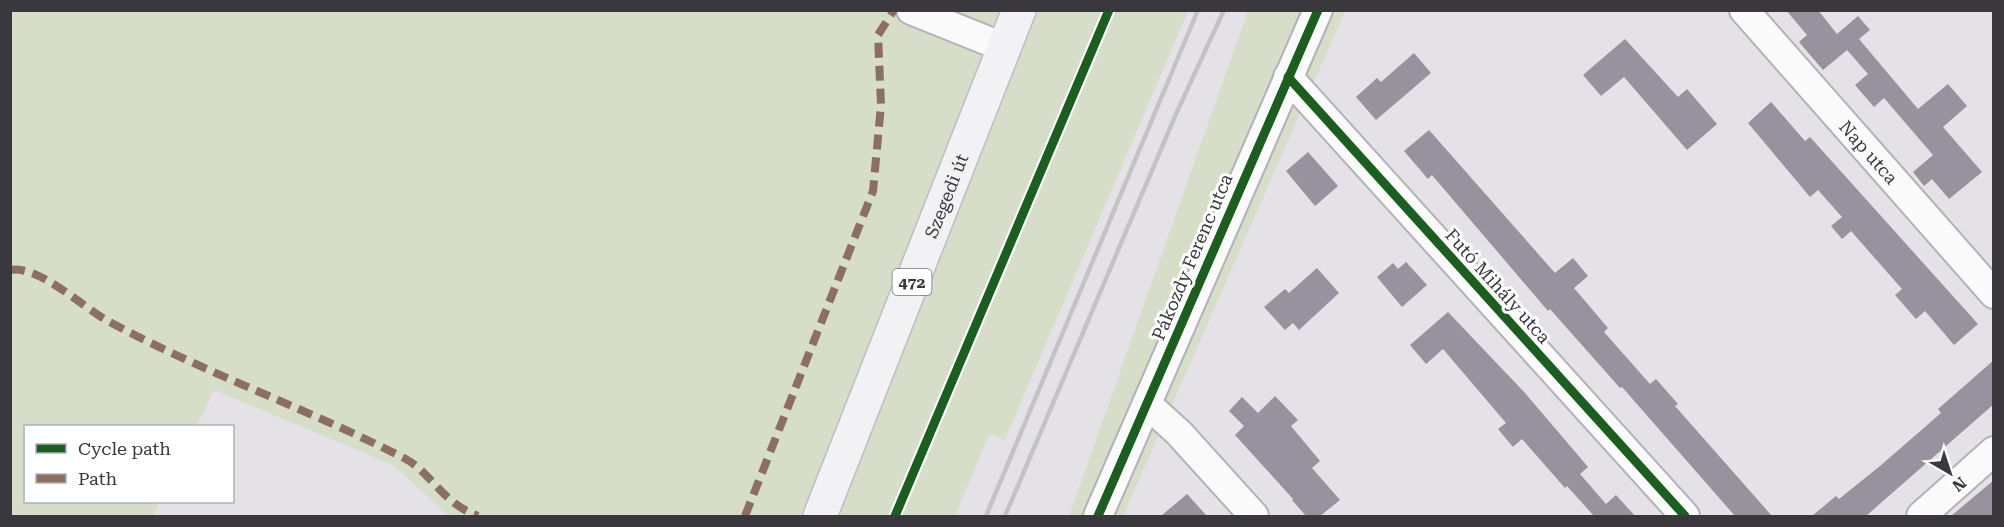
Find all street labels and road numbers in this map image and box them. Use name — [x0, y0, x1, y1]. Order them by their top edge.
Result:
street label: Nap utca — [1835, 116, 1903, 188]
street label: Szegedi út — [920, 150, 972, 241]
street label: Pákozdy Ferenc utca — [1147, 170, 1237, 343]
street label: Futó Mihály utca — [1441, 224, 1555, 348]
road number: 472 — [892, 269, 932, 295]

